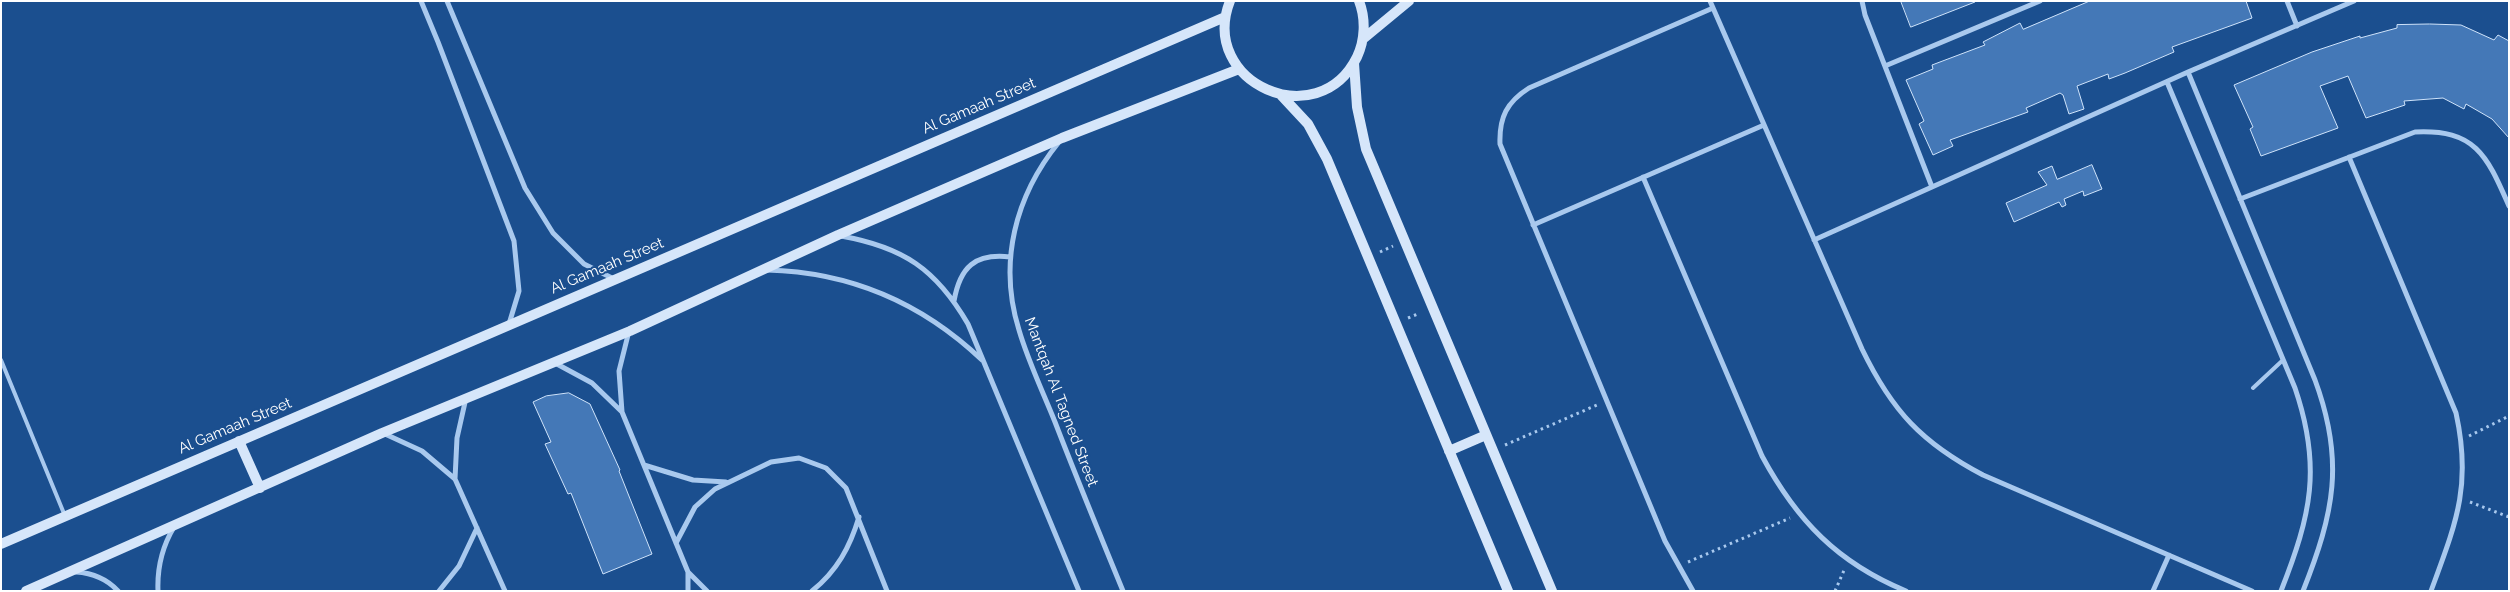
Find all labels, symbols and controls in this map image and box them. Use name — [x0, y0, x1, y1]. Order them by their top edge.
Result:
street label: Al Gamaah Street — [920, 74, 1038, 138]
street label: Al Gamaah Street — [548, 234, 666, 298]
street label: Mantqah Al Tagned Street — [1020, 315, 1102, 489]
street label: Al Gamaah Street — [176, 394, 294, 458]

